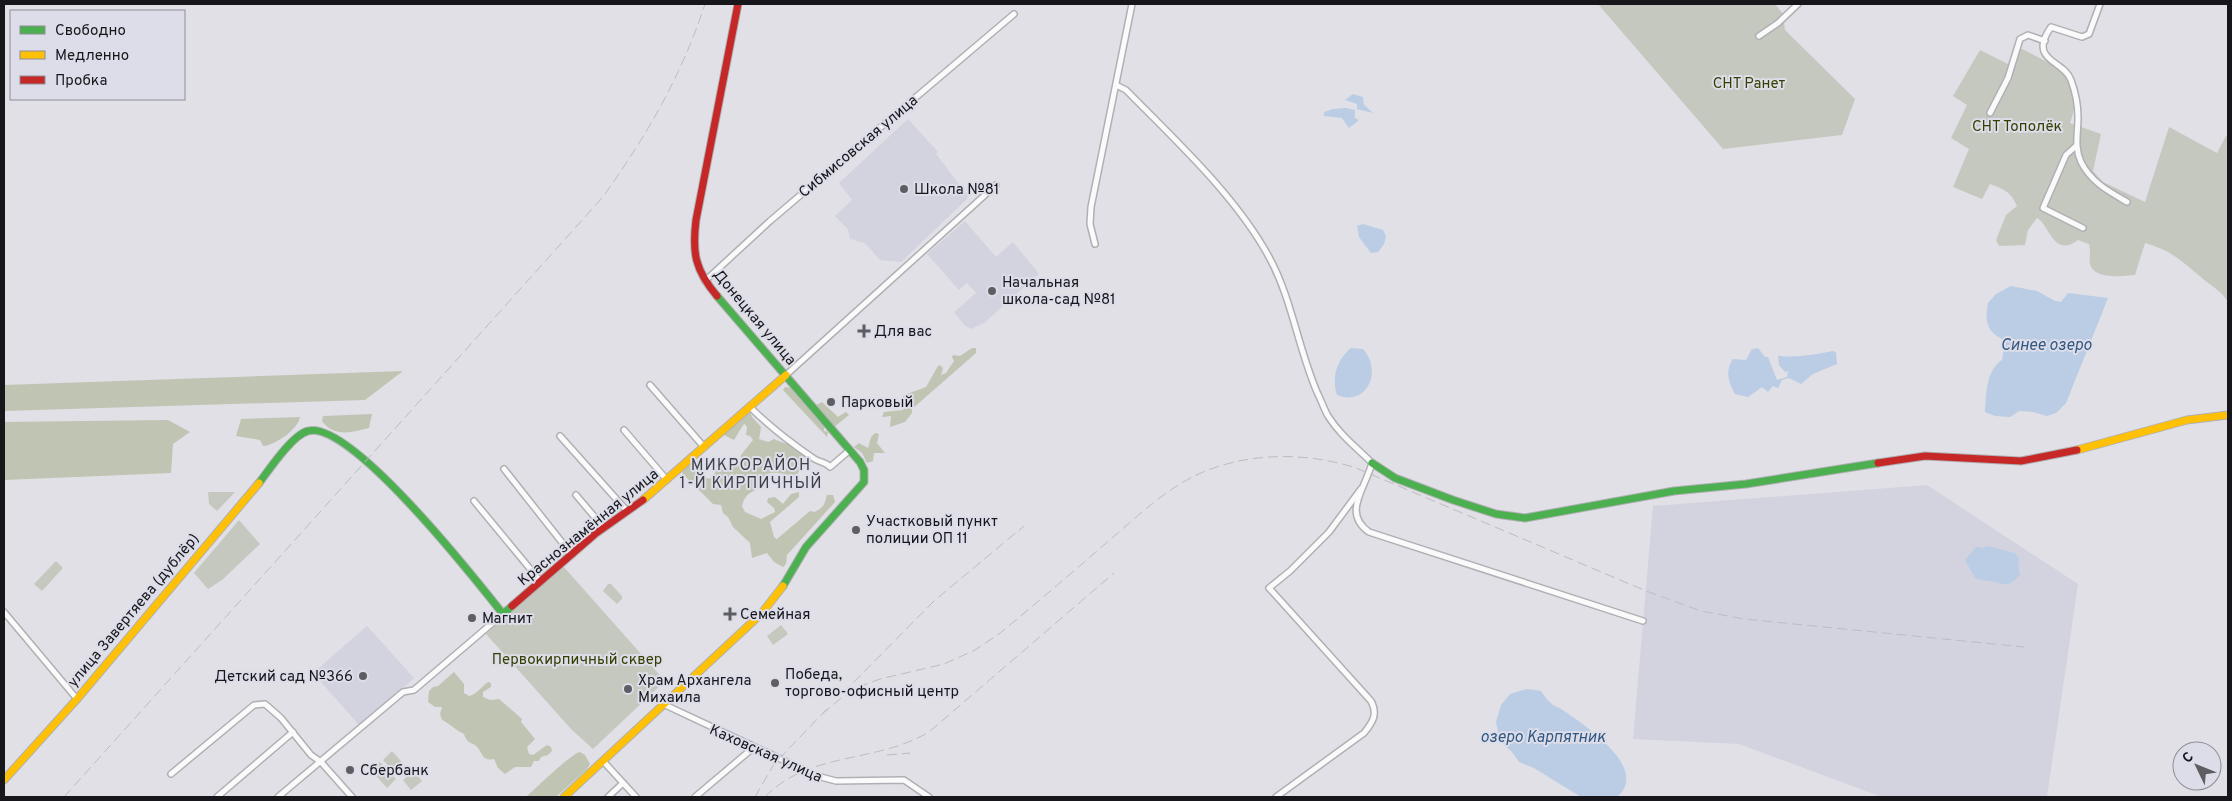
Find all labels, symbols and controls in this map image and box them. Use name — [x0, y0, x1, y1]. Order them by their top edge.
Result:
legend — [10, 10, 185, 100]
text: Свободно — [55, 22, 126, 41]
text: Медленно — [55, 47, 129, 66]
text: Пробка — [55, 72, 107, 91]
park label: СНТ Ранет — [1713, 75, 1786, 94]
street label: Сибмисовская улица — [795, 92, 922, 203]
park label: СНТ Тополёк — [1972, 118, 2062, 137]
place label: Школа №81 — [914, 181, 999, 200]
marker: Школа №81 — [898, 183, 910, 195]
street label: Донецкая улица — [708, 266, 800, 370]
place label: Начальная школа-сад №81 — [1002, 274, 1116, 310]
marker: Начальная школа-сад №81 — [986, 285, 998, 297]
place label: Для вас — [874, 323, 932, 342]
marker: Для вас — [858, 325, 870, 337]
water label: Синее озеро — [2000, 336, 2092, 356]
place label: Парковый — [841, 394, 913, 413]
marker: Парковый — [825, 396, 837, 408]
district label: МИКРОРАЙОН 1-Й КИРПИЧНЫЙ — [680, 454, 823, 494]
street label: Краснознамённая улица — [515, 465, 663, 591]
place label: Участковый пункт полиции ОП 11 — [866, 513, 998, 549]
marker: Участковый пункт полиции ОП 11 — [850, 524, 862, 536]
street label: улица Завертяева (дублёр) — [64, 530, 204, 692]
place label: Семейная — [740, 606, 810, 625]
marker: Семейная — [724, 608, 736, 620]
place label: Магнит — [482, 610, 533, 629]
marker: Магнит — [466, 612, 478, 624]
park label: Первокирпичный сквер — [492, 651, 662, 670]
place label: Победа, торгово-офисный центр — [785, 666, 959, 702]
place label: Детский сад №366 — [214, 668, 353, 687]
marker: Детский сад №366 — [357, 670, 369, 682]
place label: Храм Архангела Михаила — [638, 672, 752, 708]
marker: Победа, торгово-офисный центр — [769, 677, 781, 689]
marker: Храм Архангела Михаила — [622, 683, 634, 695]
street label: Каховская улица — [706, 721, 825, 788]
water label: озеро Карпятник — [1480, 728, 1607, 748]
north arrow — [2172, 741, 2222, 791]
text: С — [2179, 749, 2198, 767]
place label: Сбербанк — [360, 762, 429, 781]
marker: Сбербанк — [344, 764, 356, 776]

